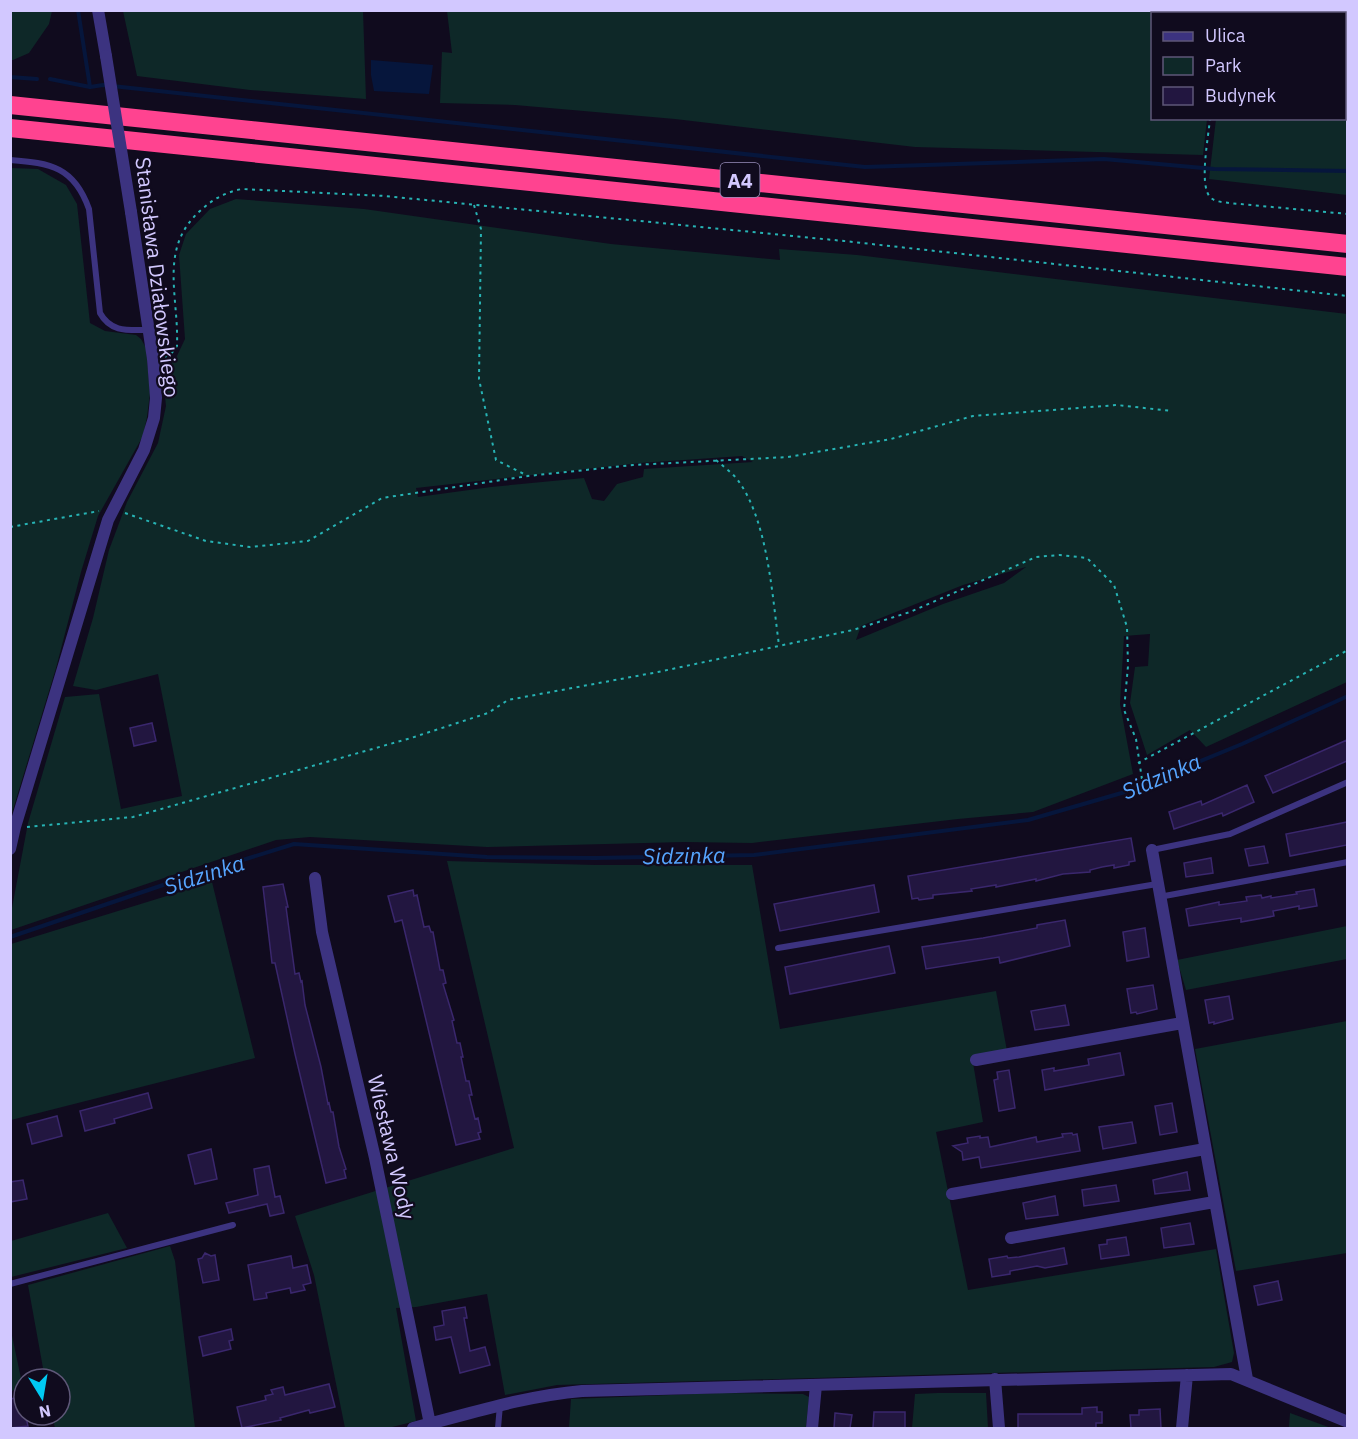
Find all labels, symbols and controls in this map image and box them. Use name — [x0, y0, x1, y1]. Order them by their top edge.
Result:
legend — [1151, 12, 1346, 120]
text: Ulica — [1205, 24, 1246, 47]
text: Park — [1205, 54, 1242, 77]
text: Budynek — [1205, 84, 1277, 107]
street label: Stanisława Działowskiego — [129, 155, 187, 399]
road number: A4 — [720, 163, 760, 197]
water label: Sidzinka — [1117, 746, 1205, 806]
water label: Sidzinka — [642, 840, 726, 870]
water label: Sidzinka — [160, 847, 248, 901]
street label: Wiesława Wody — [362, 1072, 422, 1223]
north arrow — [12, 1367, 72, 1427]
text: N — [37, 1401, 52, 1423]

